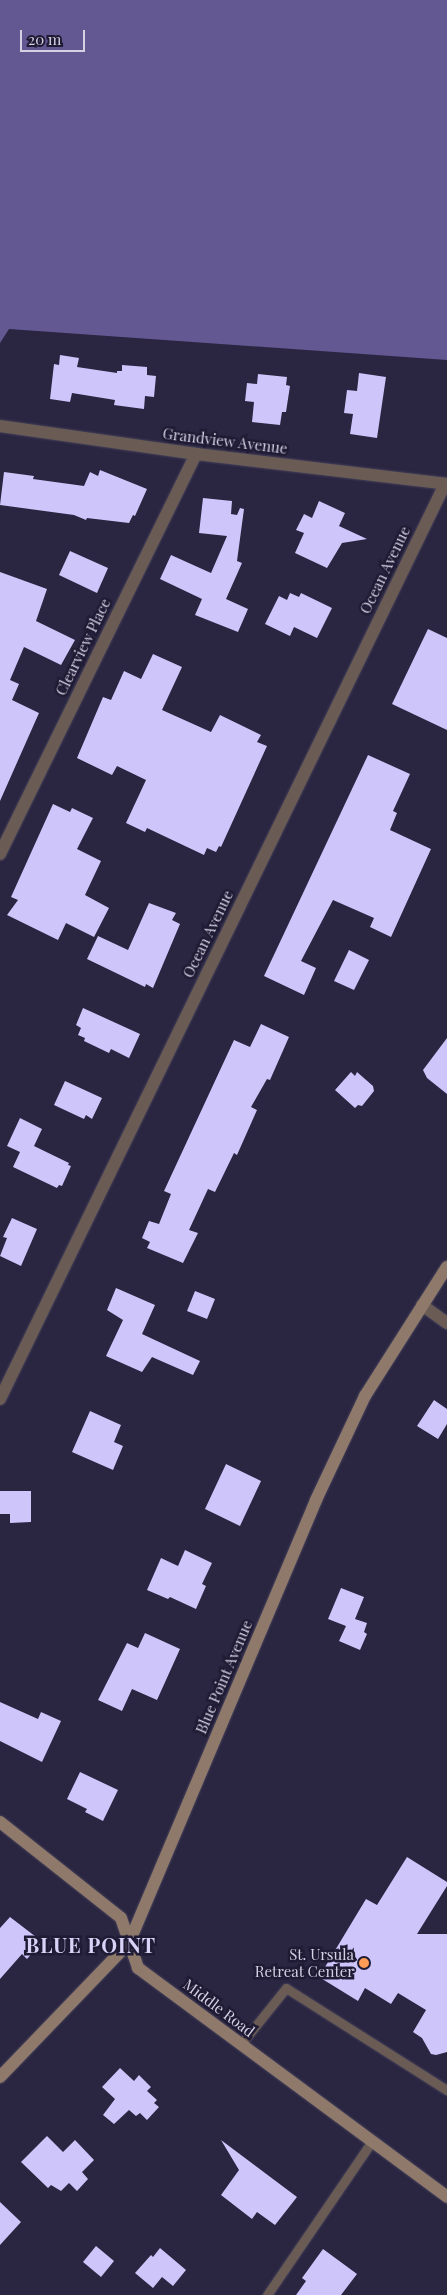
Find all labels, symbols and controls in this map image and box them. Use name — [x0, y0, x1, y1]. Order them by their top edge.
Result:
scale bar — [22, 20, 88, 52]
text: 20 m — [28, 29, 61, 49]
street label: Grandview Avenue — [161, 424, 289, 458]
street label: Ocean Avenue — [356, 523, 414, 617]
street label: Clearview Place — [52, 595, 114, 699]
street label: Ocean Avenue — [179, 887, 237, 981]
street label: Blue Point Avenue — [192, 1617, 256, 1737]
district label: BLUE POINT — [25, 1932, 157, 1956]
place label: St. Ursula Retreat Center — [254, 1945, 354, 1980]
marker: St. Ursula Retreat Center — [358, 1957, 370, 1969]
street label: Middle Road — [180, 1975, 258, 2041]

